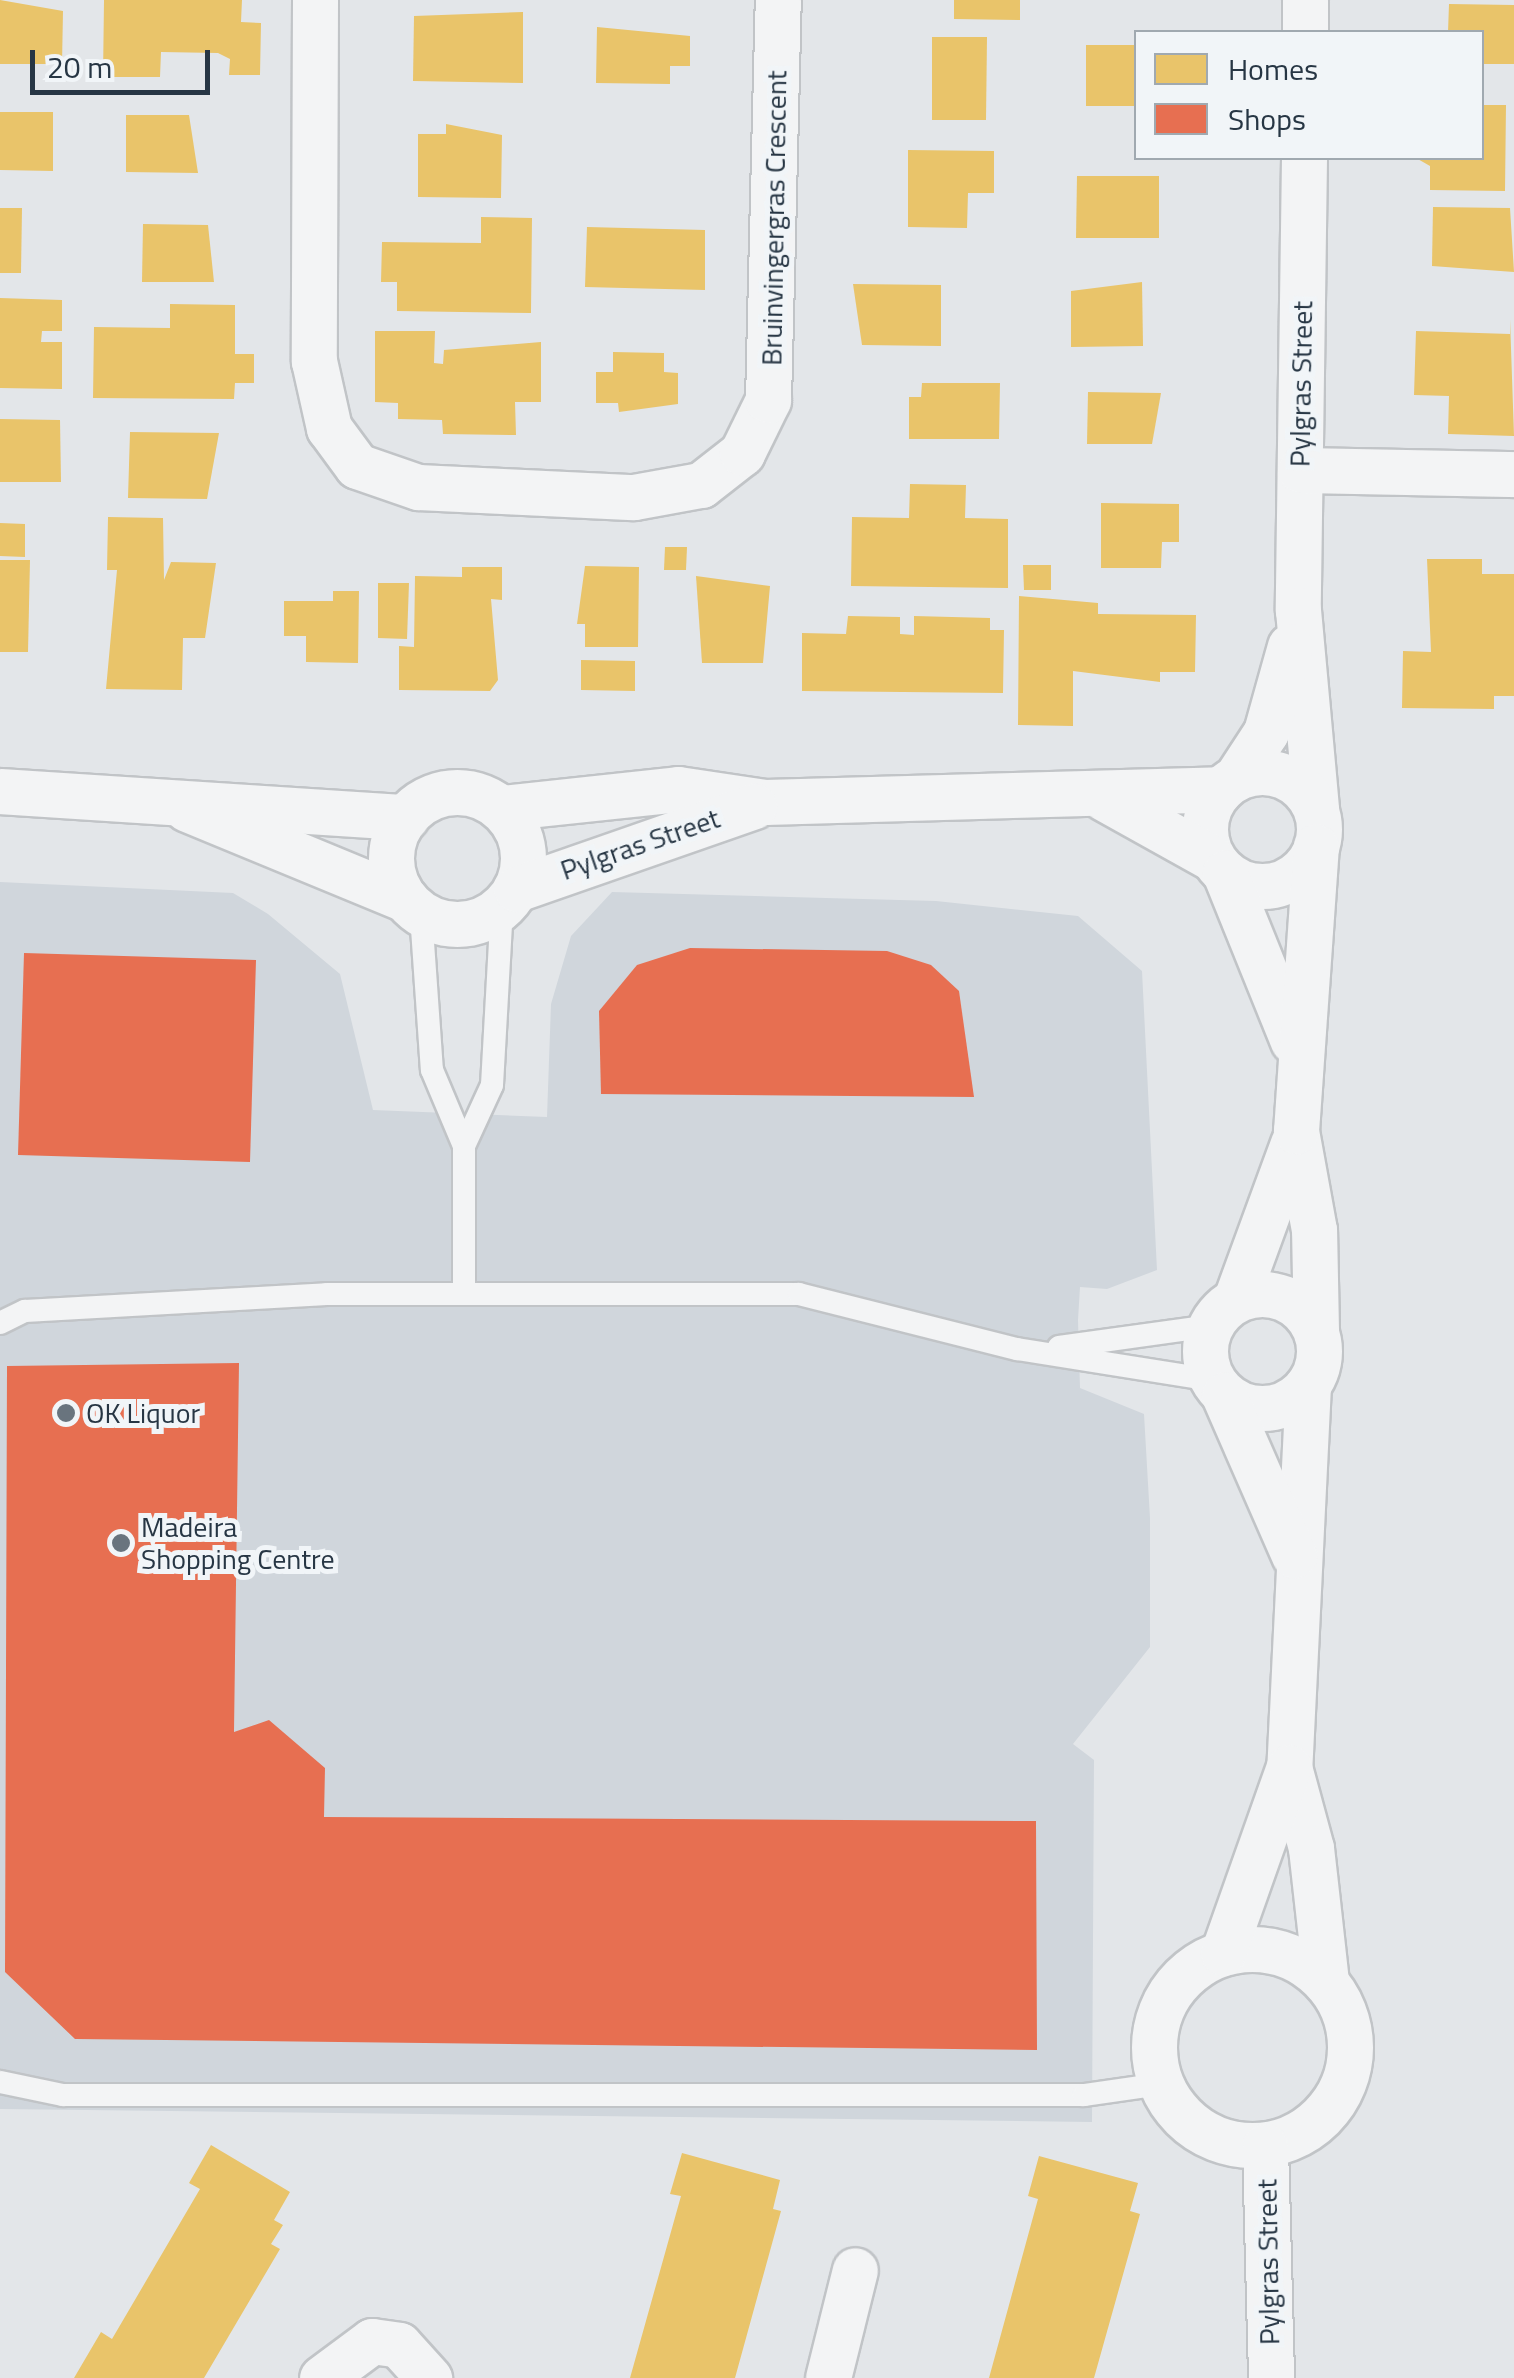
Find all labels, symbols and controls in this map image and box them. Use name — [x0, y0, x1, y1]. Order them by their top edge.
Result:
scale bar — [35, 30, 215, 92]
legend — [1134, 30, 1484, 160]
text: 20 m — [47, 44, 112, 90]
text: Homes — [1228, 46, 1318, 92]
street label: Bruinvingergras Crescent — [755, 70, 793, 366]
text: Shops — [1228, 96, 1306, 142]
street label: Pylgras Street — [1283, 301, 1319, 467]
street label: Pylgras Street — [556, 801, 724, 887]
place label: OK Liquor — [86, 1396, 200, 1430]
marker: OK Liquor — [55, 1402, 77, 1424]
place label: Madeira Shopping Centre — [141, 1510, 335, 1576]
marker: Madeira Shopping Centre — [110, 1532, 132, 1554]
street label: Pylgras Street — [1250, 2179, 1286, 2345]

